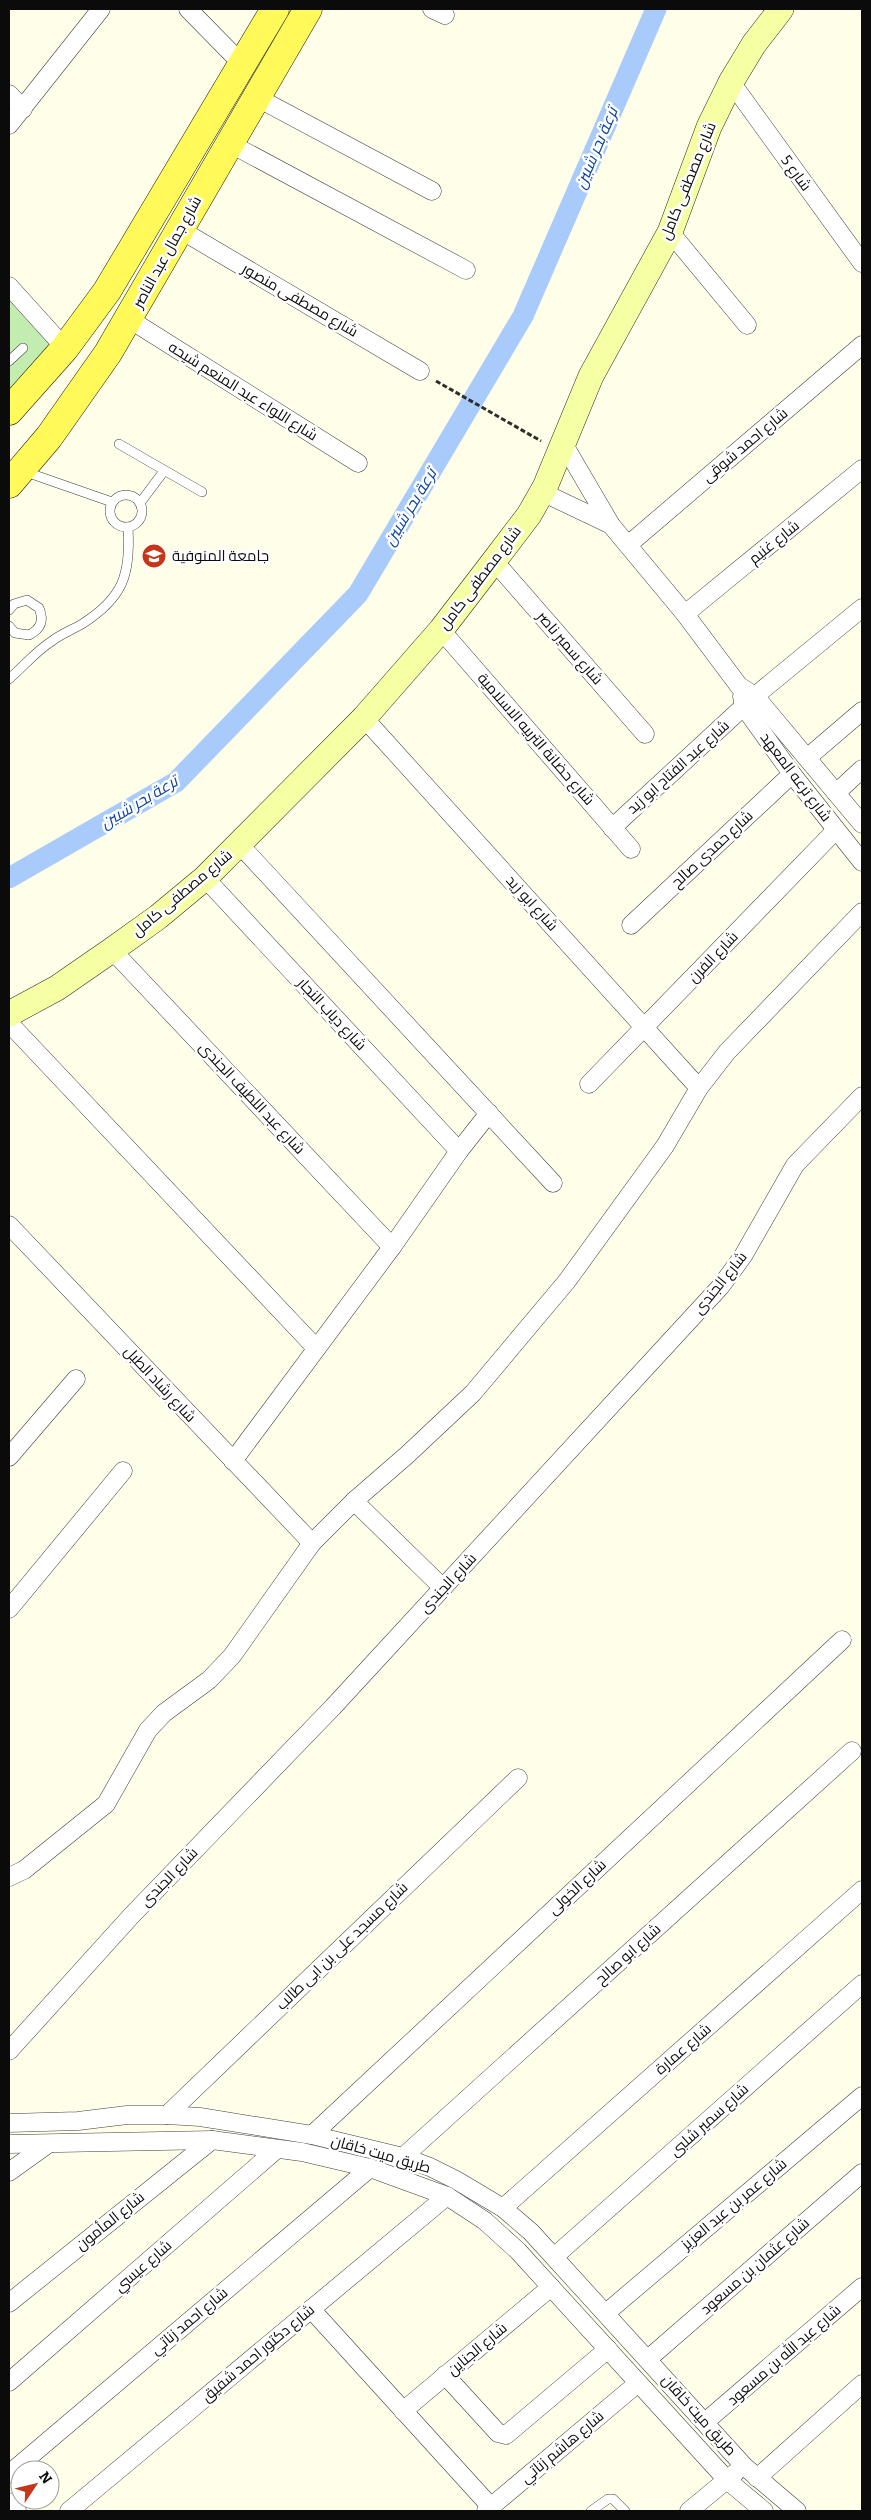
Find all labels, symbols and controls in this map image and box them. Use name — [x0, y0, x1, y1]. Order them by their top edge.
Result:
water label: ترعة بحر شبين — [570, 102, 623, 192]
street label: شارع مصطفى كامل — [656, 119, 722, 243]
street label: شارع 5 — [775, 151, 815, 196]
street label: شارع جمال عبد الناصر — [128, 193, 207, 313]
street label: شارع مصطفى منصور — [237, 259, 361, 342]
street label: شارع اللواء عبد المنعم شيحه — [164, 338, 321, 446]
street label: شارع احمد شوقى — [699, 404, 793, 488]
water label: ترعة بحر شبين — [380, 463, 442, 549]
street label: شارع غنيم — [745, 516, 804, 569]
street label: شارع مصطفى كامل — [435, 522, 527, 635]
school or university icon: جامعة المنوفية — [141, 543, 167, 569]
place label: جامعة المنوفية — [172, 547, 269, 565]
street label: شارع سمير ناصر — [531, 607, 607, 690]
street label: شارع حضانة التربيه الاسلامية — [472, 669, 598, 810]
street label: شارع عبد الفتاح ابو زيد — [623, 716, 734, 819]
street label: شارع ترعه المعهد — [755, 729, 835, 826]
water label: ترعة بحر شبين — [97, 770, 183, 832]
street label: شارع حمدى صالح — [667, 807, 758, 893]
street label: شارع مصطفى كامل — [128, 846, 237, 942]
street label: شارع ابو زيد — [501, 871, 562, 936]
street label: شارع الفرن — [684, 928, 743, 988]
street label: شارع دياب النجار — [292, 973, 370, 1055]
street label: شارع عبد اللطيف الجندى — [194, 1038, 309, 1159]
street label: شارع الجندى — [689, 1248, 752, 1319]
street label: شارع رشاد الطبل — [119, 1342, 200, 1427]
street label: شارع الجندى — [416, 1549, 482, 1618]
street label: شارع الجندى — [136, 1844, 203, 1912]
street label: شارع الخولى — [544, 1855, 611, 1920]
street label: شارع مسجد على بن ابى طالب — [272, 1878, 413, 2015]
street label: شارع ابو صالح — [591, 1920, 666, 1990]
street label: شارع عمارة — [651, 2020, 716, 2080]
street label: شارع سمير شلبى — [666, 2080, 754, 2162]
street label: طريق ميت خاقان — [329, 2131, 433, 2178]
street label: شارع عمر بن عبد العزيز — [677, 2155, 792, 2256]
street label: شارع المأمون — [71, 2187, 149, 2256]
street label: شارع عثمان بن مسعود — [697, 2214, 814, 2320]
street label: شارع عيسي — [111, 2236, 177, 2298]
street label: شارع احمد زناتي — [147, 2284, 233, 2361]
street label: شارع دكتور احمد شفيق — [198, 2300, 319, 2407]
street label: شارع عبد الله بن مسعود — [723, 2300, 846, 2411]
street label: شارع الجناين — [443, 2319, 512, 2381]
street label: طريق ميت خاقان — [657, 2371, 740, 2460]
street label: شارع هاشم زناتي — [517, 2407, 609, 2489]
north arrow — [10, 2460, 60, 2510]
text: N — [35, 2469, 55, 2487]

